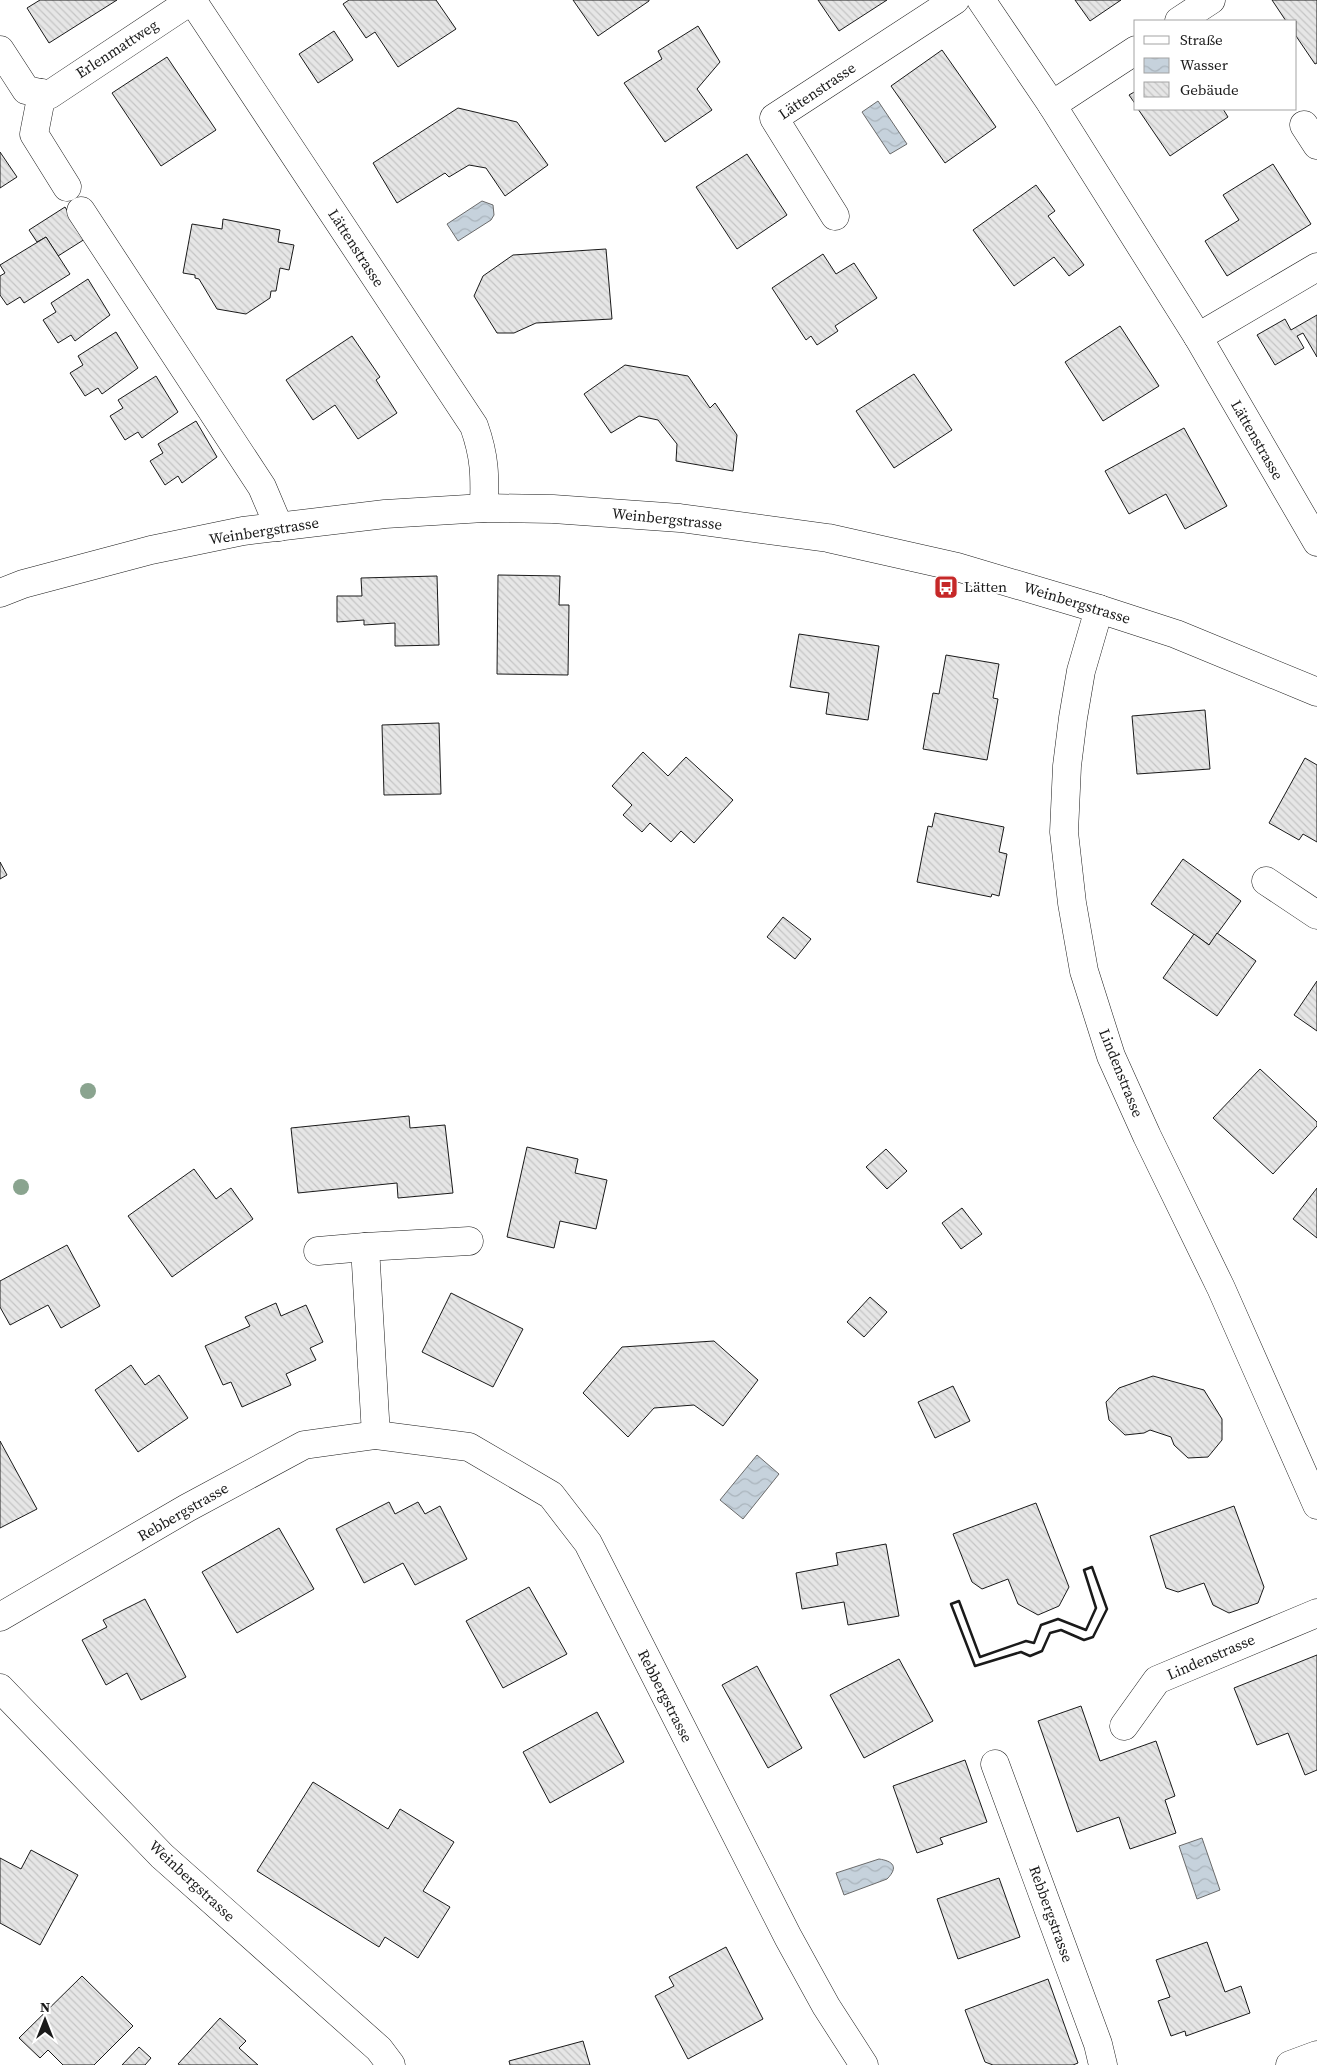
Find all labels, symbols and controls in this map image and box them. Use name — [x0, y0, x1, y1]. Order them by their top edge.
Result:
street label: Erlenmattweg — [72, 14, 162, 83]
legend — [1134, 20, 1297, 110]
text: Straße — [1180, 29, 1223, 50]
text: Wasser — [1180, 54, 1229, 75]
street label: Lättenstrasse — [774, 57, 860, 124]
text: Gebäude — [1180, 79, 1239, 100]
street label: Lättenstrasse — [323, 205, 390, 291]
street label: Lättenstrasse — [1226, 396, 1289, 484]
street label: Weinbergstrasse — [611, 502, 724, 535]
street label: Weinbergstrasse — [208, 511, 321, 550]
bus stop icon: Lätten — [933, 574, 959, 600]
place label: Lätten — [964, 576, 1007, 597]
street label: Weinbergstrasse — [1021, 576, 1133, 629]
street label: Lindenstrasse — [1094, 1025, 1149, 1120]
street label: Rebbergstrasse — [133, 1477, 232, 1546]
street label: Lindenstrasse — [1164, 1628, 1258, 1684]
street label: Rebbergstrasse — [633, 1646, 698, 1746]
street label: Weinbergstrasse — [145, 1835, 240, 1926]
street label: Rebbergstrasse — [1024, 1862, 1079, 1966]
north arrow — [20, 1995, 70, 2045]
text: N — [40, 1997, 50, 2017]

